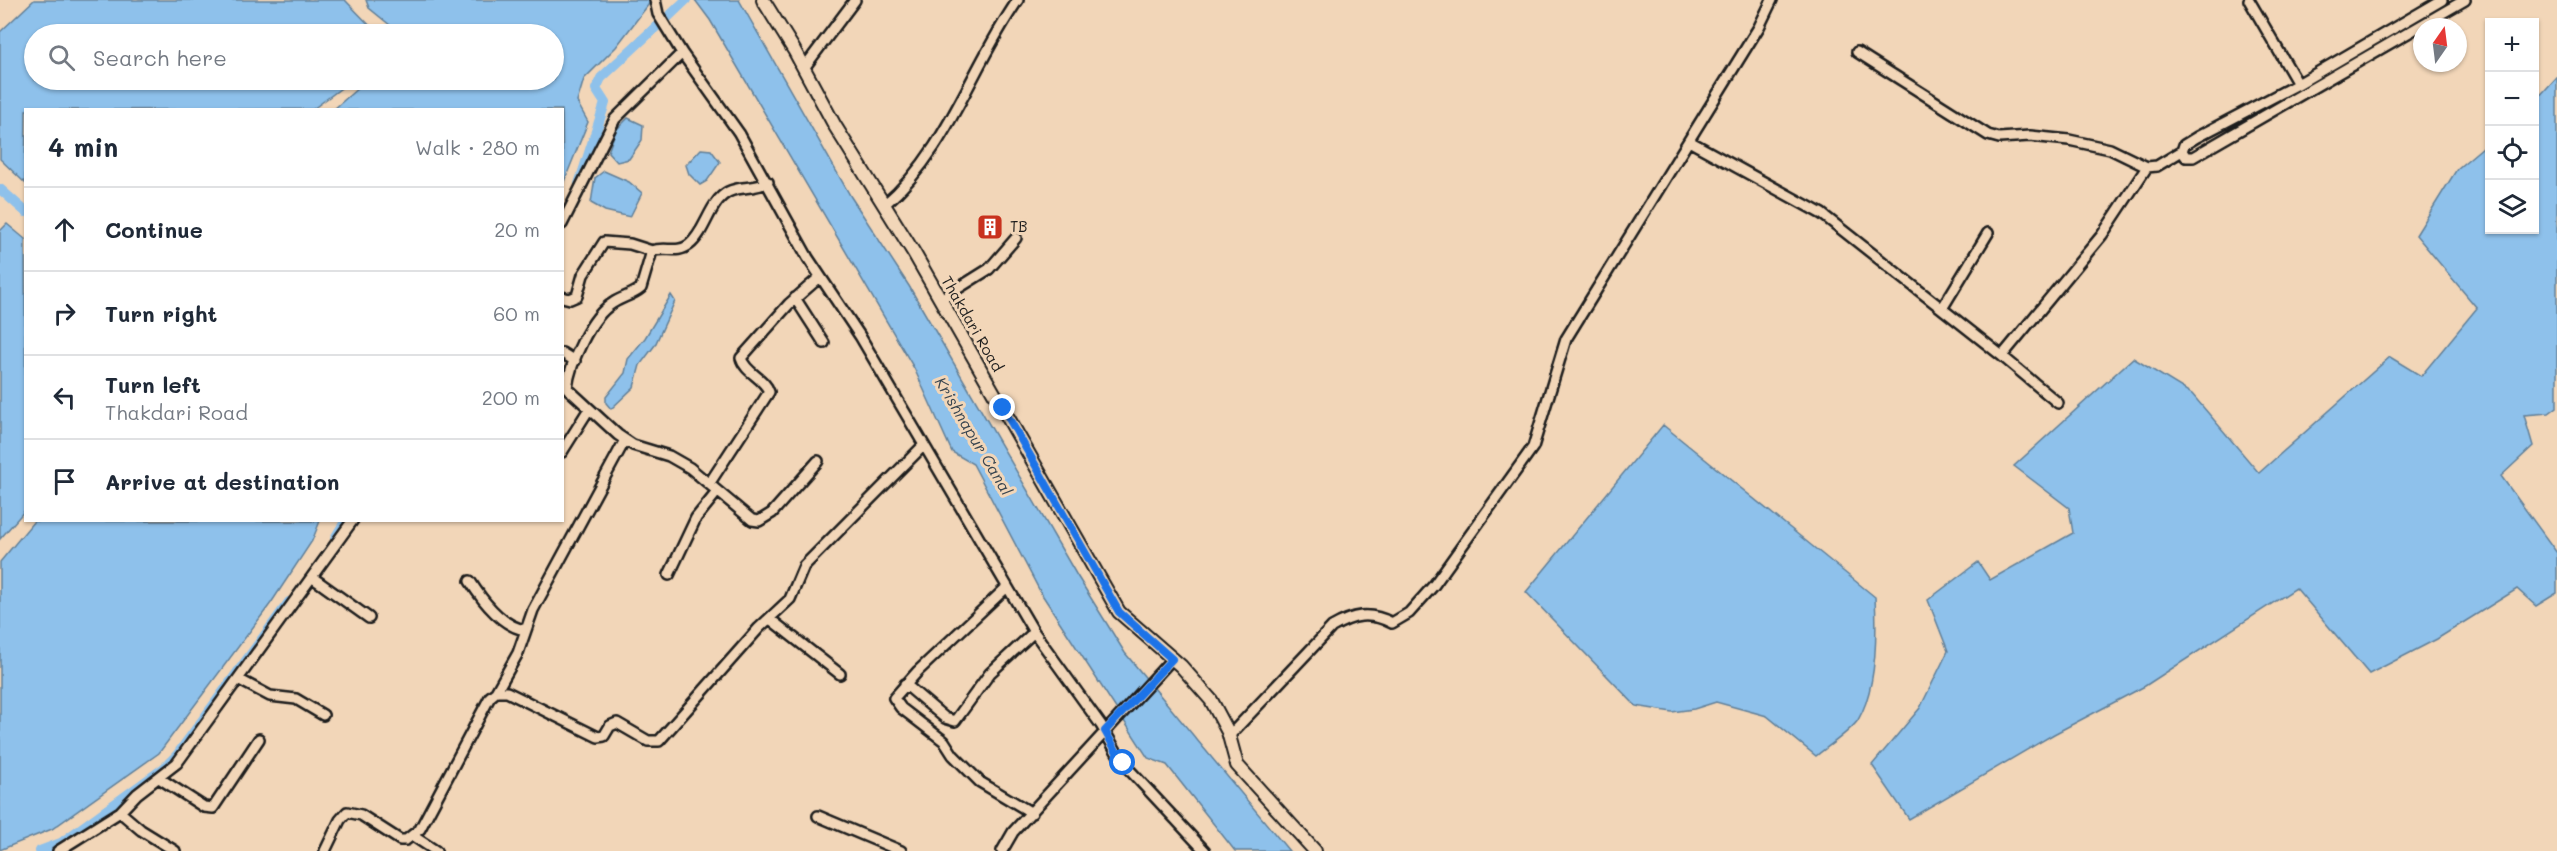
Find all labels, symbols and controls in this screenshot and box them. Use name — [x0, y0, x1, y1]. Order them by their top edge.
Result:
north arrow — [2413, 18, 2467, 72]
map controls — [2485, 18, 2539, 234]
button: + — [2485, 18, 2539, 72]
search box — [24, 24, 564, 90]
icon: search — [45, 41, 78, 74]
text: Search here — [93, 43, 227, 72]
button: − — [2485, 72, 2539, 126]
button: locate — [2485, 126, 2539, 180]
text: 4 min — [48, 130, 118, 164]
text: Walk · 280 m — [415, 134, 540, 160]
button: layers — [2485, 180, 2539, 234]
building icon: TB — [975, 212, 1005, 242]
icon: ahead — [48, 213, 81, 246]
text: Continue — [105, 215, 203, 244]
text: 20 m — [494, 216, 540, 242]
place label: TB — [1010, 216, 1028, 236]
street label: Thakdari Road — [937, 272, 1008, 375]
icon: right — [48, 297, 81, 330]
text: Turn right — [105, 299, 217, 328]
text: 60 m — [493, 300, 540, 326]
text: Turn left — [105, 370, 201, 399]
water label: Krishnapur Canal — [931, 373, 1018, 499]
icon: left — [48, 381, 81, 414]
text: 200 m — [482, 384, 540, 410]
route end — [989, 394, 1015, 420]
text: Thakdari Road — [105, 399, 248, 425]
icon: arrive — [48, 465, 81, 498]
text: Arrive at destination — [105, 467, 340, 496]
route start — [1109, 749, 1135, 775]

